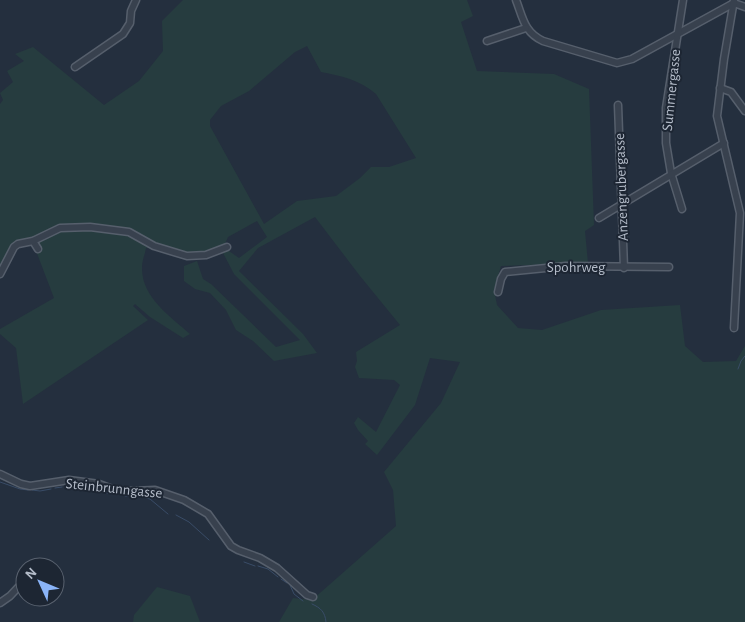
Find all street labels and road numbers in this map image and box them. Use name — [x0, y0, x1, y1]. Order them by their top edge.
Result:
street label: Summergasse — [660, 48, 683, 132]
street label: Anzengrubergasse — [612, 133, 631, 241]
street label: Spohrweg — [547, 260, 606, 275]
street label: Steinbrunngasse — [65, 476, 163, 501]

